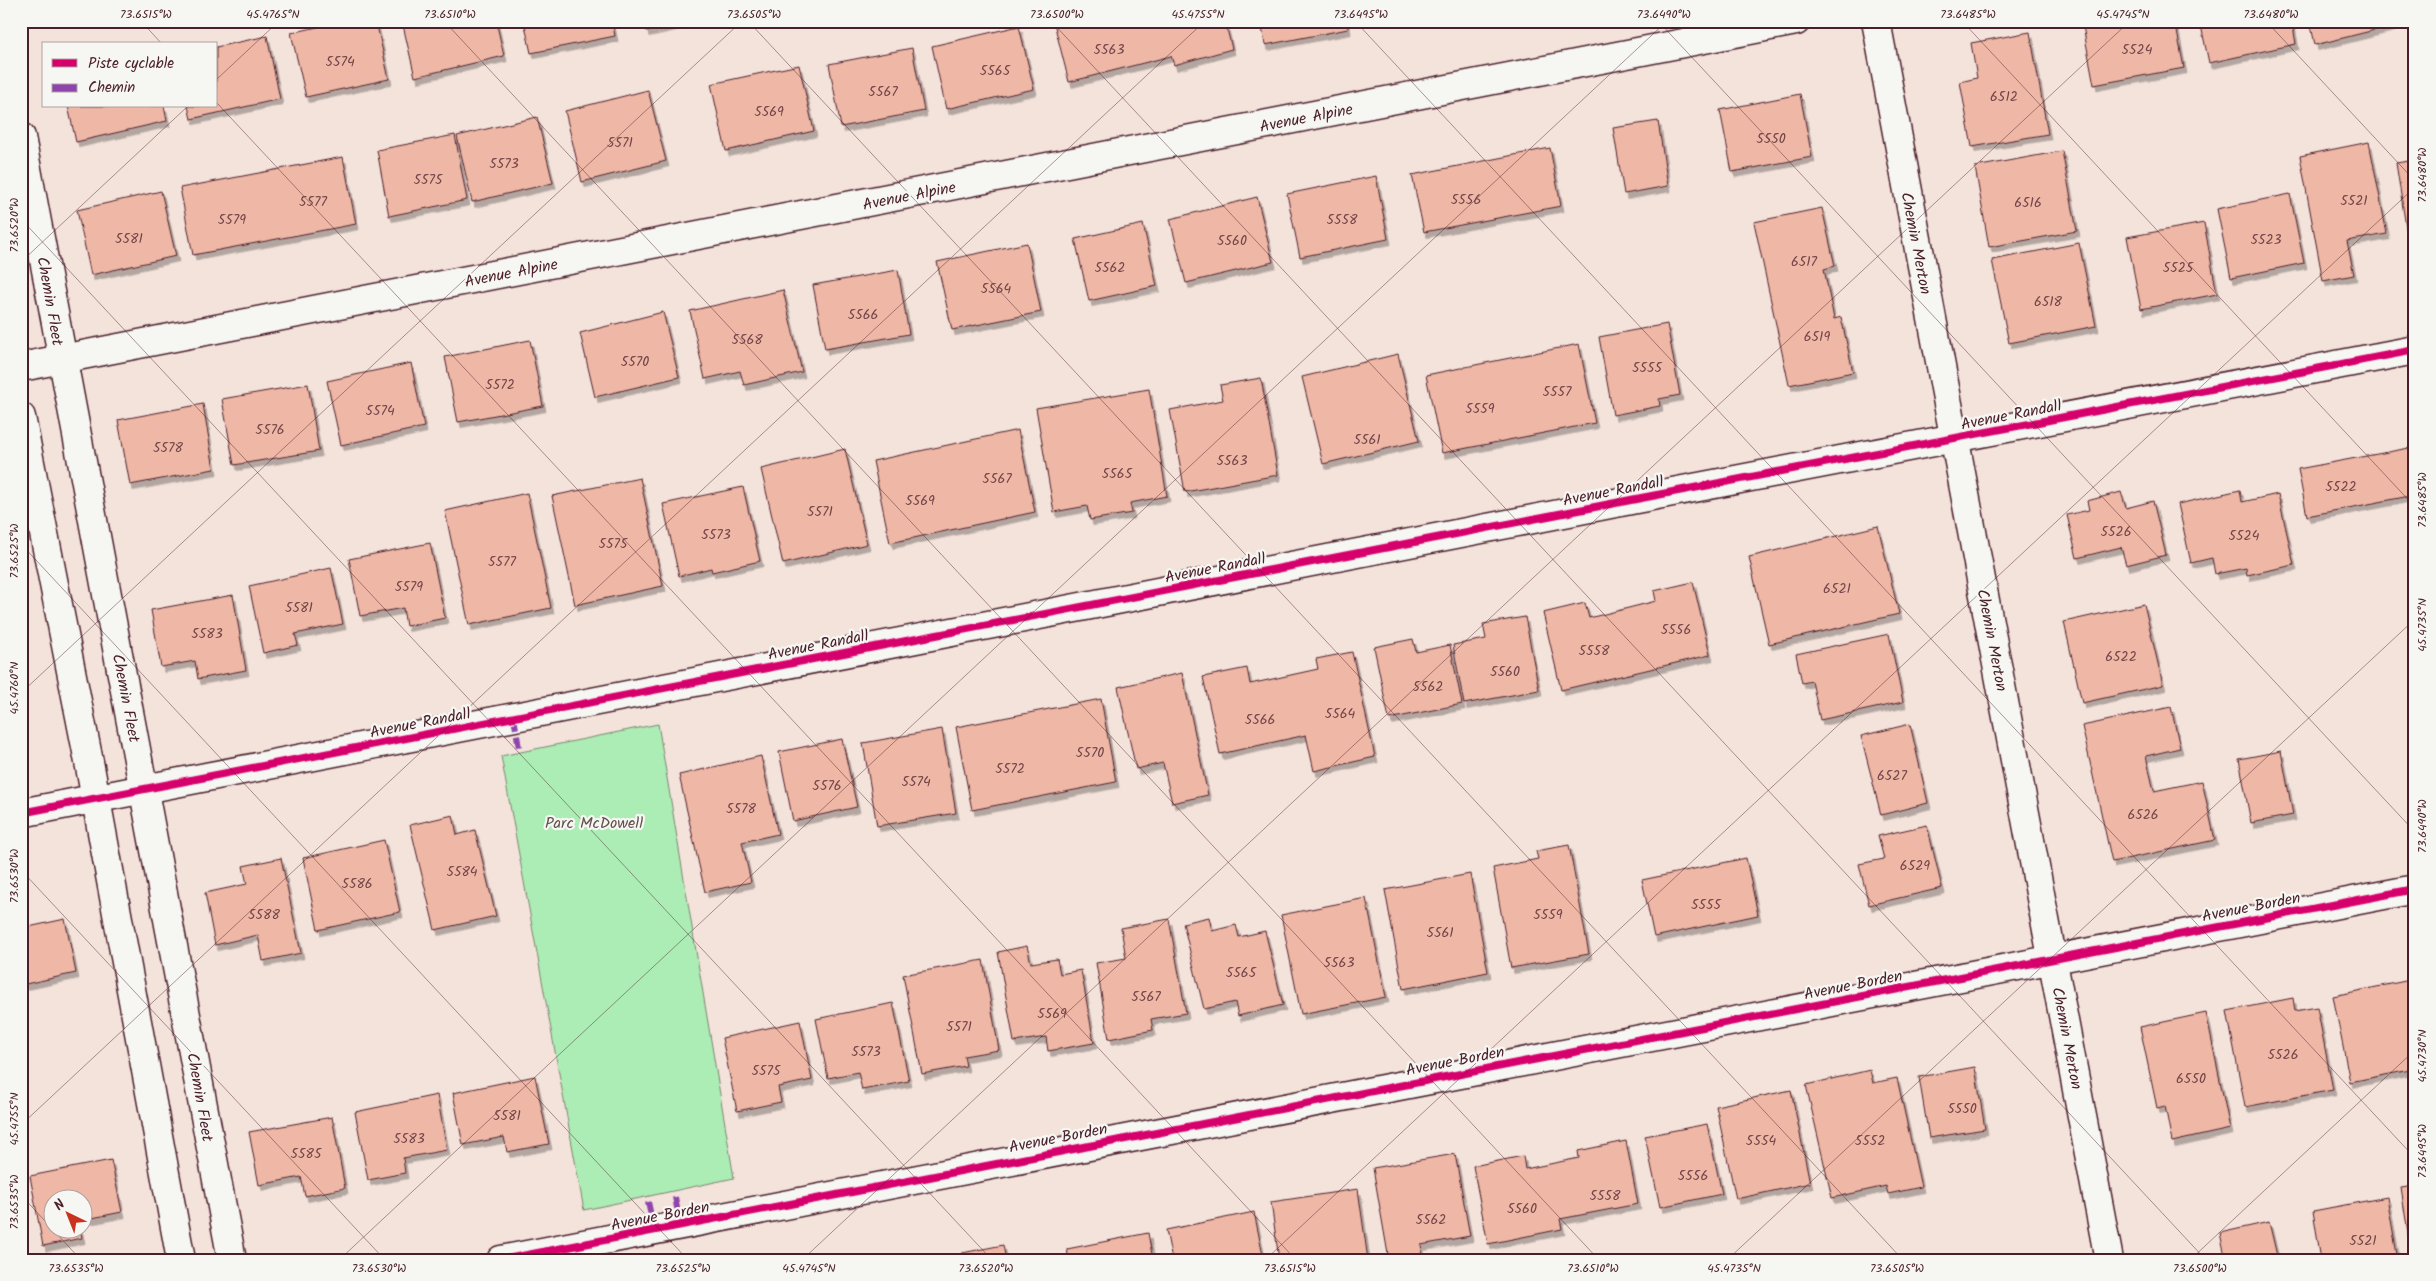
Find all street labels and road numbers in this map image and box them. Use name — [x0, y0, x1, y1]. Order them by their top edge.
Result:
street label: Avenue Alpine — [1258, 97, 1355, 140]
street label: Avenue Alpine — [861, 175, 958, 218]
street label: Chemin Merton — [1893, 190, 1938, 297]
street label: Avenue Alpine — [463, 252, 560, 295]
street label: Chemin Fleet — [29, 255, 70, 348]
street label: Avenue Randall — [1959, 393, 2064, 437]
street label: Avenue Randall — [1561, 469, 1666, 513]
street label: Avenue Randall — [1163, 546, 1268, 590]
street label: Chemin Merton — [1969, 587, 2014, 694]
street label: Avenue Randall — [766, 623, 871, 667]
street label: Chemin Fleet — [105, 652, 147, 746]
street label: Avenue Randall — [368, 701, 473, 745]
street label: Avenue Borden — [2200, 886, 2303, 929]
street label: Avenue Borden — [1802, 964, 1905, 1007]
street label: Chemin Merton — [2044, 985, 2089, 1092]
street label: Avenue Borden — [1404, 1040, 1507, 1083]
street label: Chemin Fleet — [179, 1051, 220, 1144]
street label: Avenue Borden — [1007, 1117, 1110, 1160]
street label: Avenue Borden — [609, 1195, 712, 1238]

